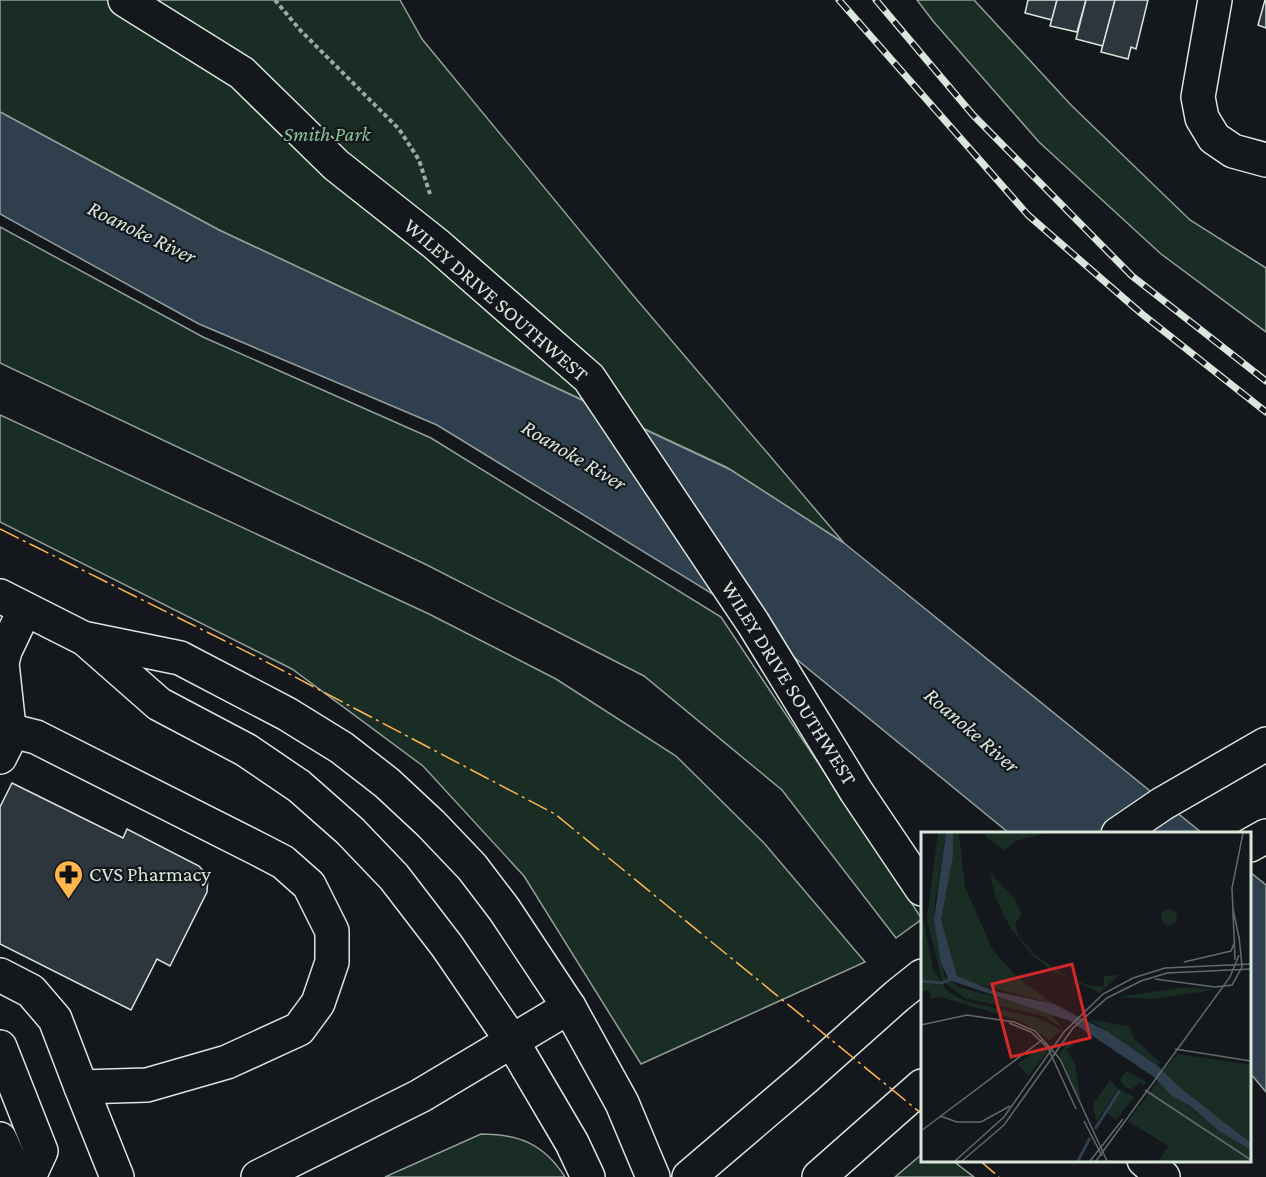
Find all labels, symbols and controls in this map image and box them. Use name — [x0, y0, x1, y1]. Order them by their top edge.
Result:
park label: Smith Park — [283, 122, 372, 146]
water label: Roanoke River — [84, 195, 201, 269]
street label: WILEY DRIVE SOUTHWEST — [399, 213, 593, 387]
water label: Roanoke River — [517, 414, 632, 497]
street label: WILEY DRIVE SOUTHWEST — [716, 577, 862, 790]
water label: Roanoke River — [920, 682, 1025, 779]
inset map — [921, 832, 1251, 1162]
pharmacy icon: CVS Pharmacy — [52, 858, 84, 900]
place label: CVS Pharmacy — [89, 862, 211, 886]

